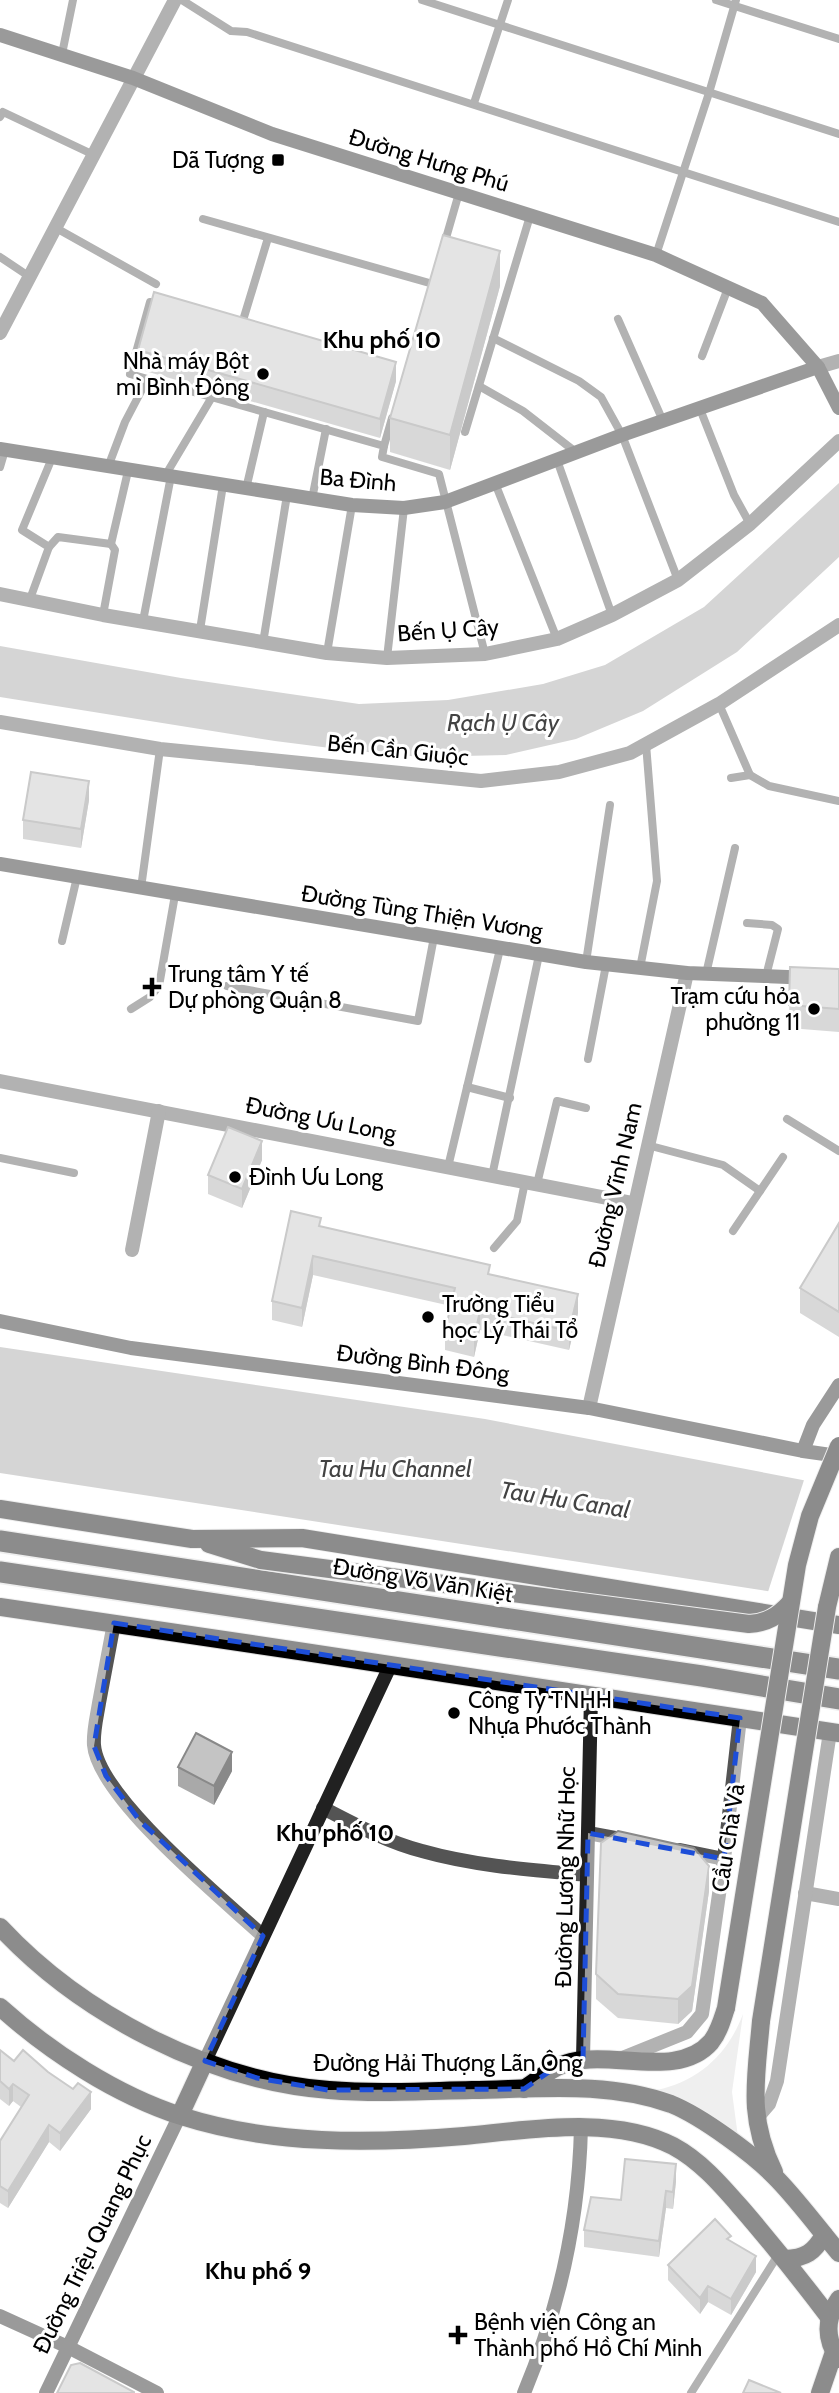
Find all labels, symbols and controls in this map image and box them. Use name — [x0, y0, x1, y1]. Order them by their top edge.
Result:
street label: Đường Hưng Phú — [346, 122, 512, 198]
place label: Dã Tượng — [172, 146, 265, 174]
marker: Dã Tượng — [270, 152, 286, 168]
district label: Khu phố 10 — [323, 325, 441, 354]
place label: Nhà máy Bột mì Bình Đông — [116, 347, 250, 401]
marker: Nhà máy Bột mì Bình Đông — [255, 366, 271, 382]
street label: Ba Đình — [318, 463, 398, 497]
street label: Bến Ụ Cây — [396, 612, 500, 648]
water label: Rạch Ụ Cây — [447, 708, 560, 737]
street label: Bến Cần Giuộc — [326, 729, 470, 771]
street label: Đường Tùng Thiện Vương — [299, 879, 545, 945]
place label: Trung tâm Y tế Dự phòng Quận 8 — [168, 960, 342, 1014]
marker: Trung tâm Y tế Dự phòng Quận 8 — [142, 977, 162, 997]
place label: Trạm cứu hỏa phường 11 — [670, 982, 800, 1036]
marker: Trạm cứu hỏa phường 11 — [806, 1001, 822, 1017]
street label: Đường Ưu Long — [243, 1091, 399, 1147]
street label: Đường Vĩnh Nam — [582, 1100, 648, 1270]
place label: Đình Ưu Long — [249, 1163, 383, 1191]
marker: Đình Ưu Long — [227, 1169, 243, 1185]
place label: Trường Tiểu học Lý Thái Tổ — [442, 1290, 578, 1344]
marker: Trường Tiểu học Lý Thái Tổ — [420, 1309, 436, 1325]
street label: Đường Bình Đông — [335, 1339, 511, 1388]
water label: Tau Hu Channel — [318, 1454, 472, 1483]
water label: Tau Hu Canal — [498, 1475, 632, 1524]
street label: Đường Võ Văn Kiệt — [331, 1552, 515, 1608]
place label: Công Ty TNHH Nhựa Phước Thành — [468, 1686, 652, 1740]
marker: Công Ty TNHH Nhựa Phước Thành — [446, 1705, 462, 1721]
street label: Đường Lương Nhữ Học — [549, 1766, 581, 1988]
street label: Cầu Chà Và — [706, 1782, 750, 1894]
district label: Khu phố 10 — [276, 1818, 394, 1847]
street label: Đường Hải Thượng Lãn Ông — [313, 2049, 583, 2077]
street label: Đường Triệu Quang Phục — [27, 2130, 157, 2358]
district label: Khu phố 9 — [205, 2256, 311, 2285]
place label: Bệnh viện Công an Thành phố Hồ Chí Minh — [474, 2308, 702, 2362]
marker: Bệnh viện Công an Thành phố Hồ Chí Minh — [448, 2325, 468, 2345]

